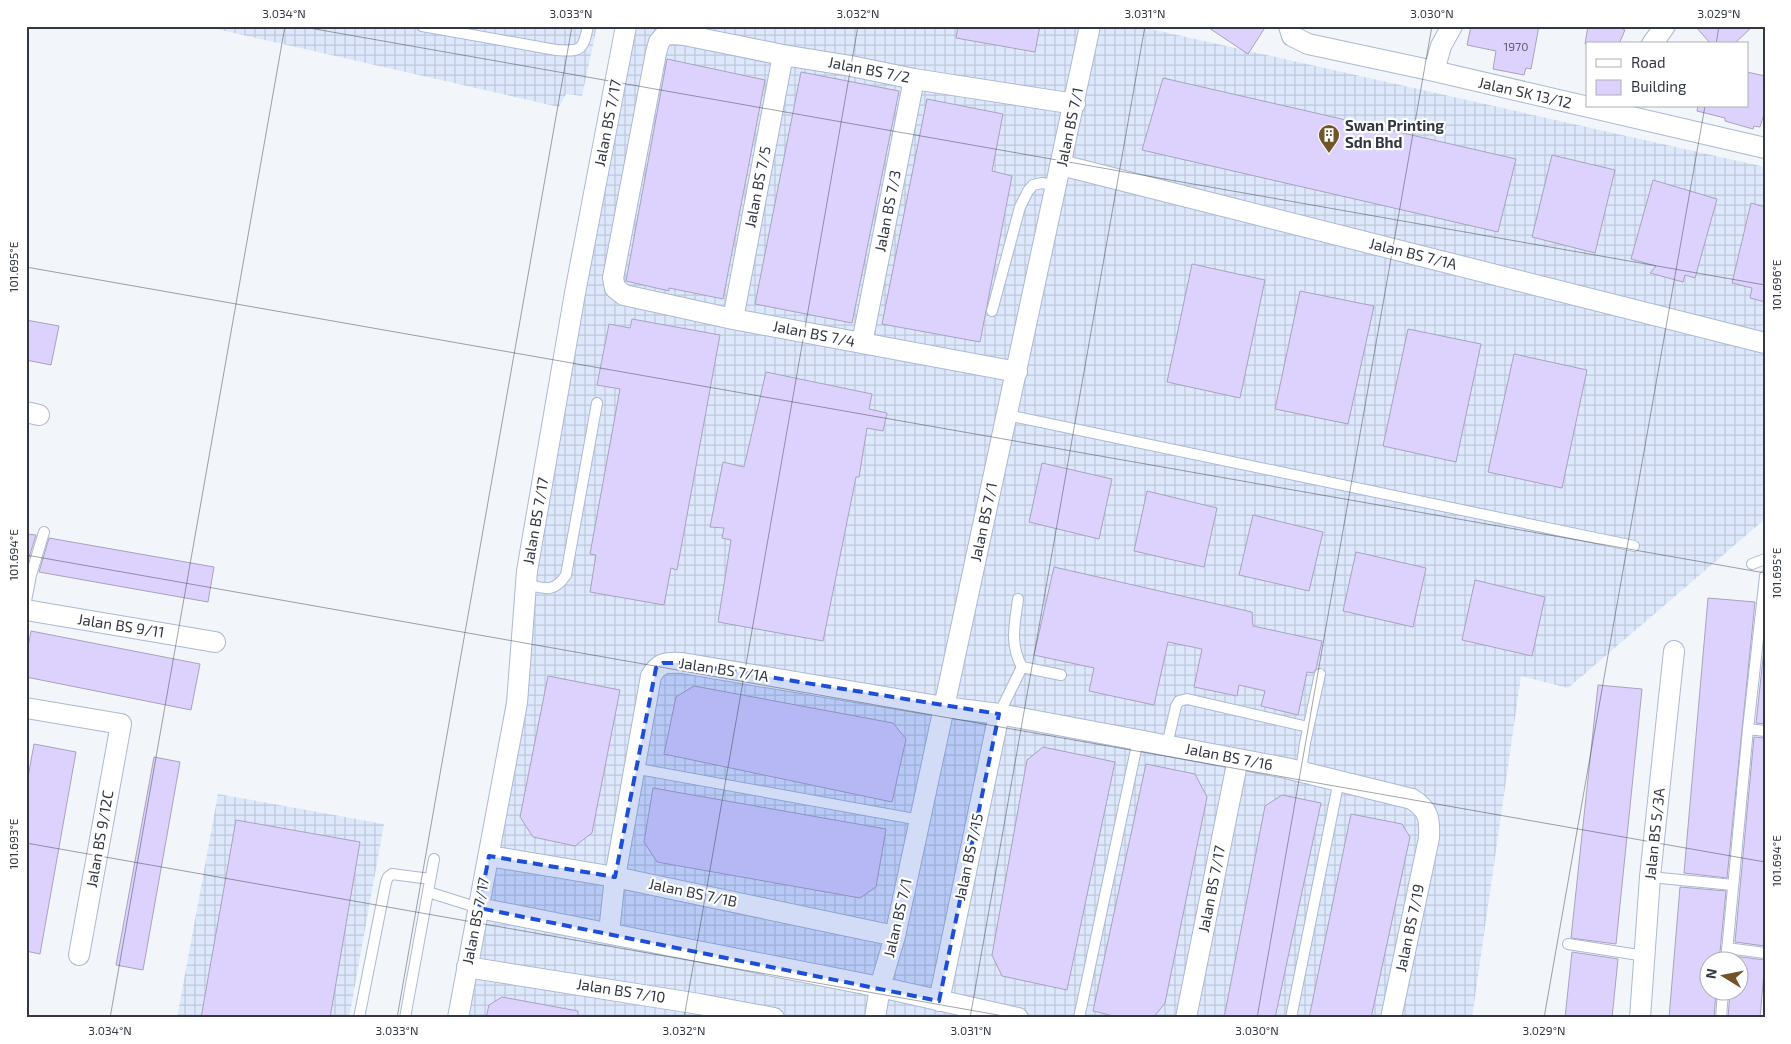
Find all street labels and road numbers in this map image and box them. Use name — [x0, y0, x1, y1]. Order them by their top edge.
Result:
street label: Jalan BS 7/2 — [827, 52, 912, 86]
street label: Jalan SK 13/12 — [1477, 73, 1574, 111]
street label: Jalan BS 7/17 — [590, 77, 624, 168]
street label: Jalan BS 7/1 — [1052, 86, 1086, 168]
street label: Jalan BS 7/5 — [740, 145, 774, 229]
street label: Jalan BS 7/3 — [870, 168, 904, 253]
street label: Jalan BS 7/1A — [1367, 233, 1460, 273]
street label: Jalan BS 7/4 — [771, 316, 857, 350]
street label: Jalan BS 7/17 — [518, 476, 552, 566]
street label: Jalan BS 7/1 — [966, 481, 1000, 563]
street label: Jalan BS 9/11 — [77, 609, 166, 641]
street label: Jalan BS 7/1A — [678, 653, 771, 685]
street label: Jalan BS 7/16 — [1184, 739, 1275, 773]
street label: Jalan BS 5/3A — [1640, 786, 1668, 881]
street label: Jalan BS 9/12C — [82, 788, 117, 889]
street label: Jalan BS 7/15 — [950, 812, 986, 902]
street label: Jalan BS 7/17 — [1194, 843, 1228, 934]
street label: Jalan BS 7/1B — [647, 874, 739, 910]
street label: Jalan BS 7/17 — [458, 875, 492, 966]
street label: Jalan BS 7/1 — [879, 877, 915, 959]
street label: Jalan BS 7/19 — [1391, 882, 1427, 973]
street label: Jalan BS 7/10 — [575, 974, 667, 1006]

